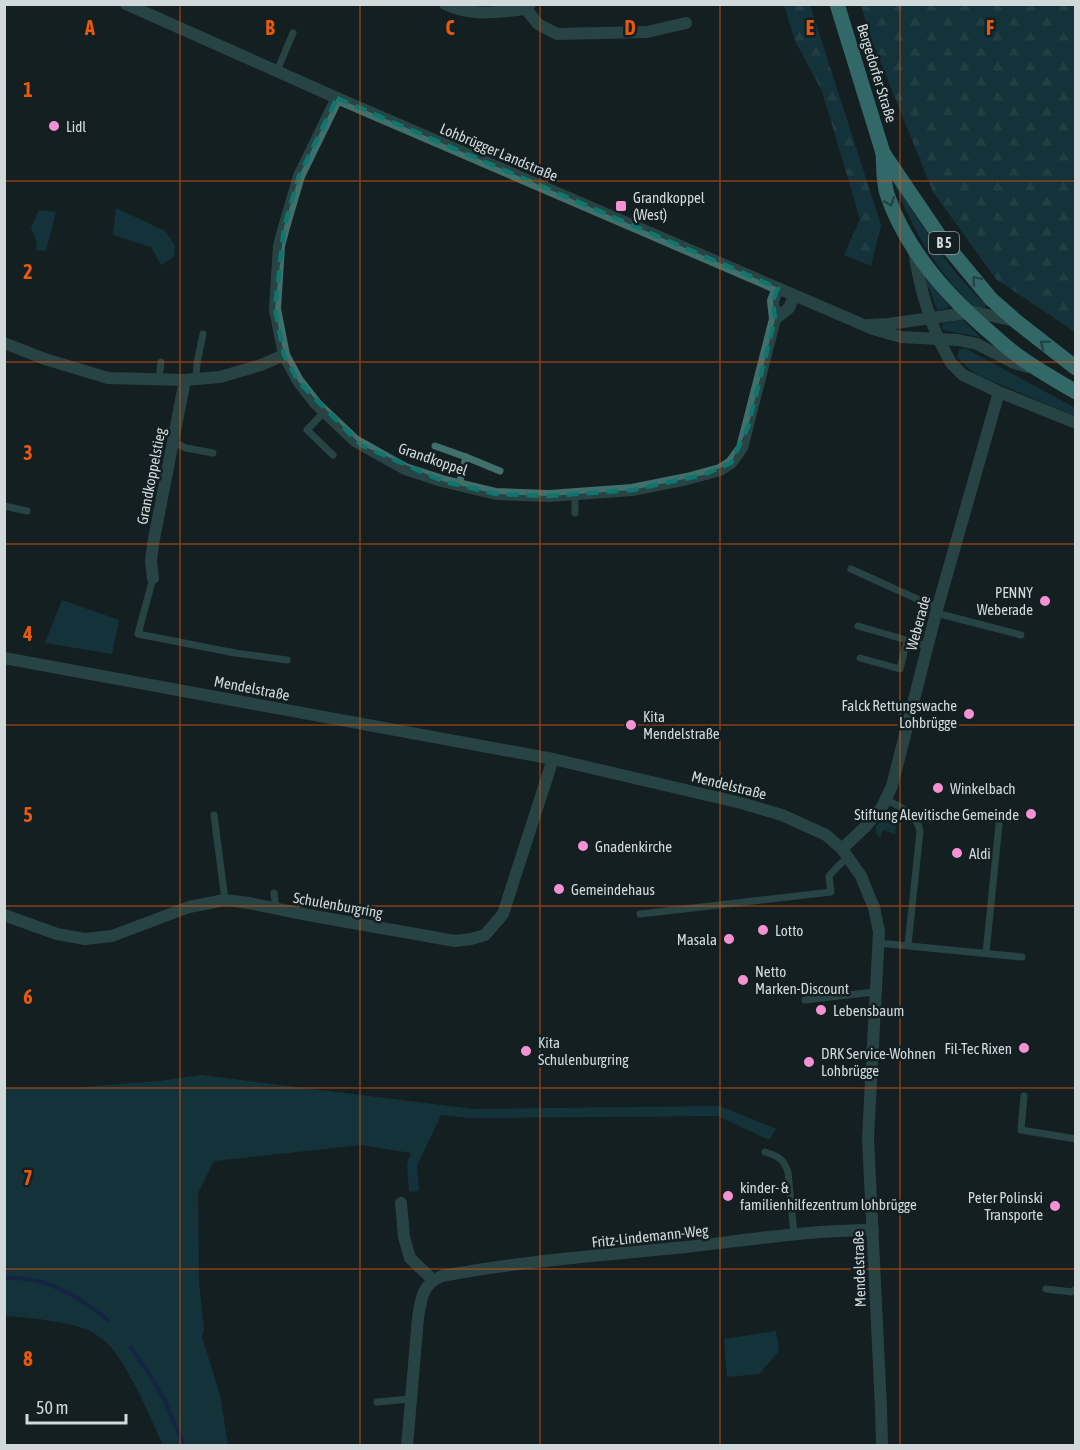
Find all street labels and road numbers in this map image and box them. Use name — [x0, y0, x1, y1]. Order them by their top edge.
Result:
street label: Bergedorfer Straße — [854, 22, 900, 125]
street label: Lohbrügger Landstraße — [438, 120, 561, 185]
road number: B 5 — [929, 232, 959, 254]
street label: Grandkoppelstieg — [133, 426, 169, 526]
street label: Grandkoppel — [396, 439, 470, 479]
street label: Weberade — [903, 593, 934, 652]
street label: Mendelstraße — [213, 672, 291, 704]
street label: Mendelstraße — [690, 767, 768, 803]
street label: Schulenburgring — [292, 889, 385, 921]
street label: Fritz-Lindemann-Weg — [591, 1221, 710, 1251]
street label: Mendelstraße — [849, 1230, 869, 1308]

